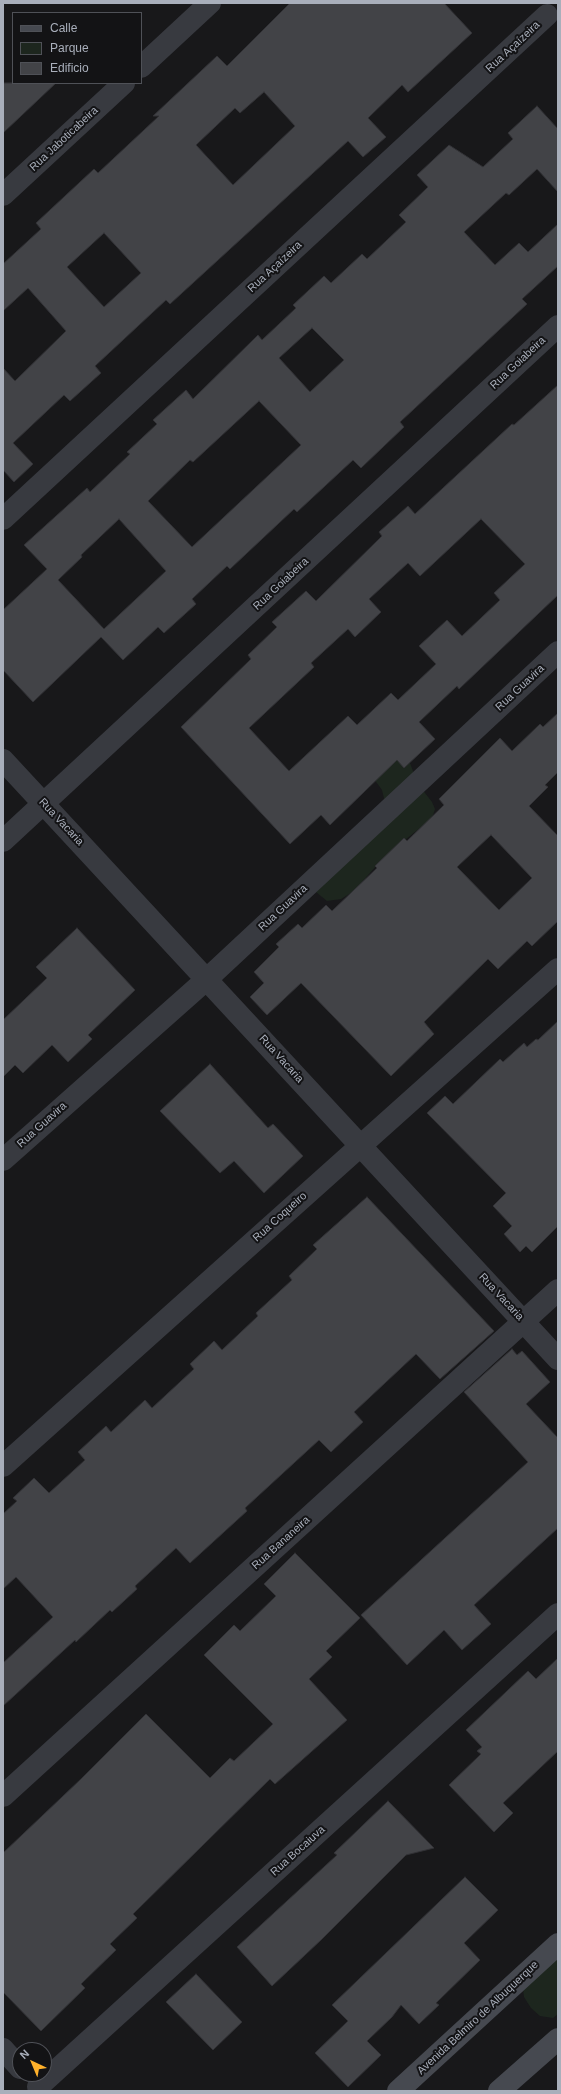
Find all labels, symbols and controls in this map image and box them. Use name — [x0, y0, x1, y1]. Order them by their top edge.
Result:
legend — [12, 12, 142, 84]
street label: Rua Açaízeira — [483, 19, 543, 75]
text: Calle — [50, 21, 77, 35]
text: Parque — [50, 41, 89, 55]
text: Edificio — [50, 61, 89, 75]
street label: Rua Jaboticabeira — [27, 104, 101, 174]
street label: Rua Açaízeira — [245, 239, 305, 295]
street label: Rua Goiabeira — [488, 334, 548, 392]
street label: Rua Goiabeira — [251, 555, 311, 613]
street label: Rua Guavira — [493, 662, 547, 714]
street label: Rua Vacaria — [36, 796, 86, 848]
street label: Rua Guavira — [256, 882, 310, 934]
street label: Rua Vacaria — [256, 1032, 306, 1086]
street label: Rua Guavira — [15, 1099, 69, 1151]
street label: Rua Coqueiro — [250, 1189, 310, 1245]
street label: Rua Vacaria — [476, 1271, 526, 1323]
street label: Rua Bananeira — [249, 1514, 313, 1572]
street label: Rua Bocaiuva — [268, 1823, 328, 1879]
street label: Avenida Belmiro de Albuquerque — [415, 1958, 541, 2078]
north arrow — [12, 2042, 52, 2082]
text: N — [17, 2047, 31, 2061]

